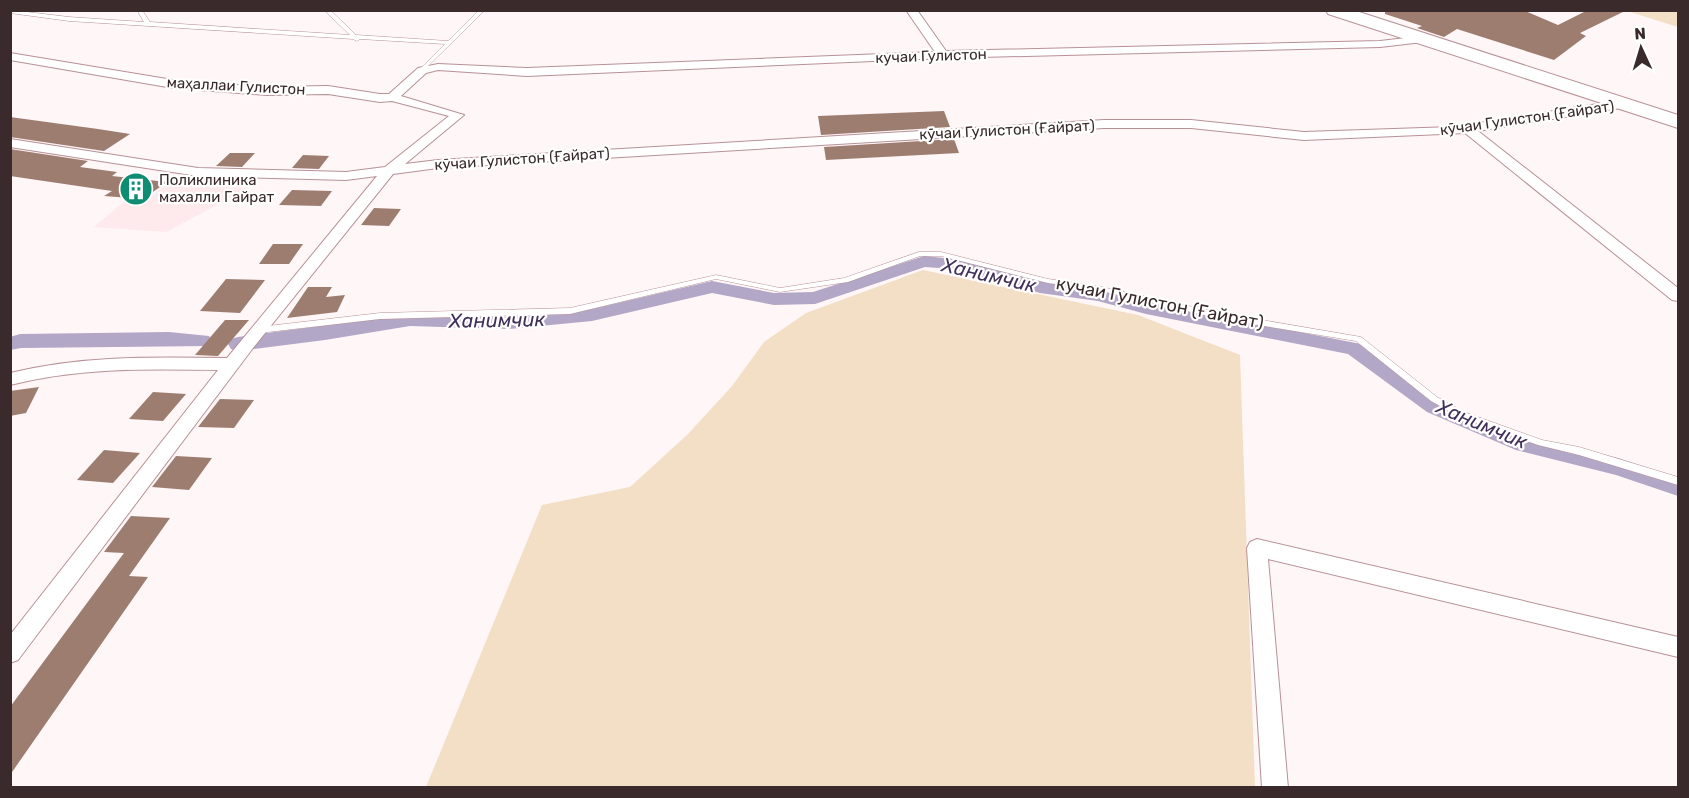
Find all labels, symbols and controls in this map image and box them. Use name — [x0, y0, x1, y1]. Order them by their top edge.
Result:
north arrow — [1611, 18, 1671, 78]
text: N — [1634, 24, 1646, 43]
street label: кучаи Гулистон — [875, 45, 987, 67]
street label: маҳаллаи Гулистон — [166, 73, 306, 99]
street label: кӯчаи Гулистон (Ғайрат) — [1439, 97, 1615, 139]
street label: кӯчаи Гулистон (Ғайрат) — [919, 116, 1095, 144]
street label: кӯчаи Гулистон (Ғайрат) — [434, 144, 610, 174]
building icon: Поликлиника махалли Гайрат — [118, 171, 154, 207]
place label: Поликлиника махалли Гайрат — [159, 171, 275, 206]
water label: Ханимчик — [939, 252, 1039, 298]
street label: кучаи Гулистон (Ғайрат) — [1054, 272, 1266, 334]
water label: Ханимчик — [448, 307, 546, 333]
water label: Ханимчик — [1432, 394, 1531, 454]

